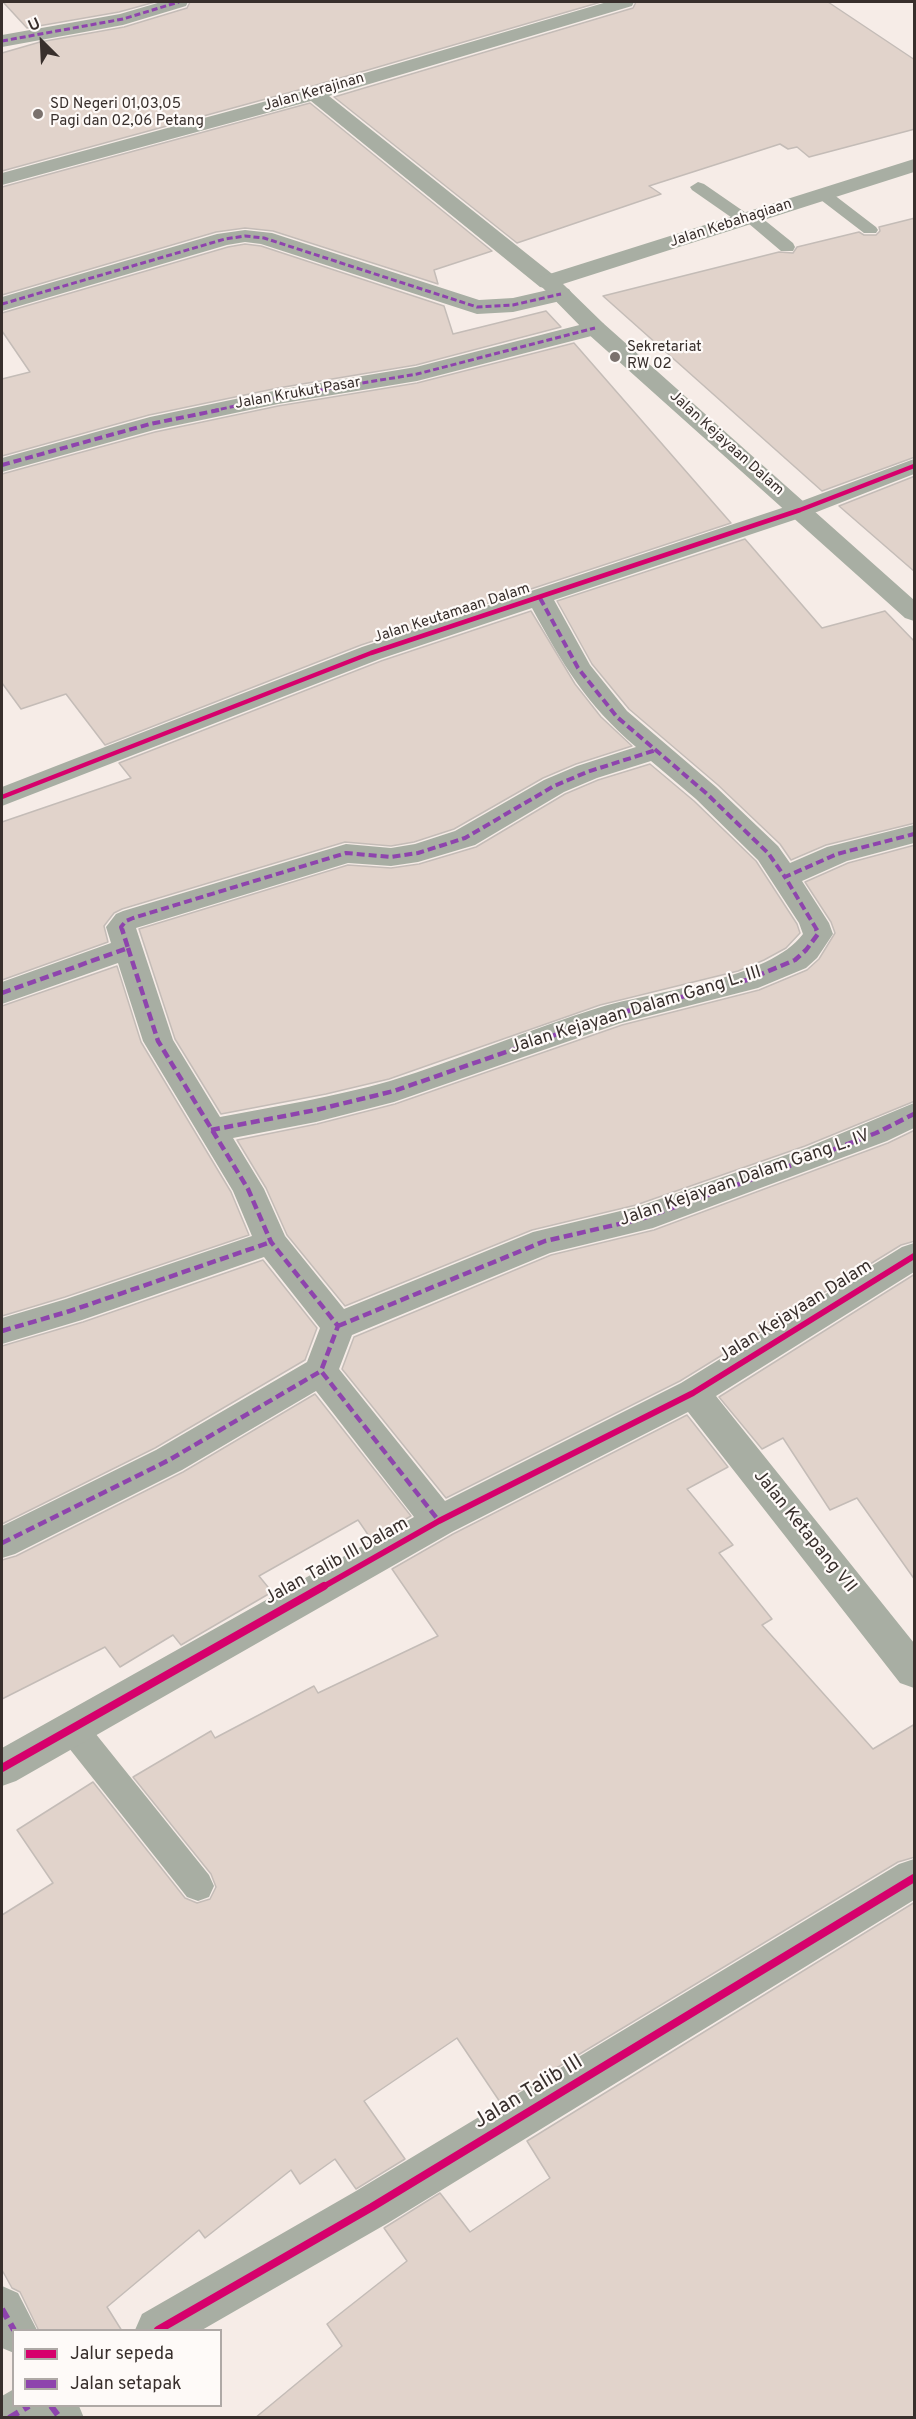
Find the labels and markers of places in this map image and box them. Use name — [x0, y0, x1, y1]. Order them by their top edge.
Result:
place label: SD Negeri 01,03,05 Pagi dan 02,06 Petang — [50, 96, 204, 131]
marker: SD Negeri 01,03,05 Pagi dan 02,06 Petang — [31, 107, 45, 121]
place label: Sekretariat RW 02 — [627, 339, 702, 374]
marker: Sekretariat RW 02 — [608, 350, 622, 364]

